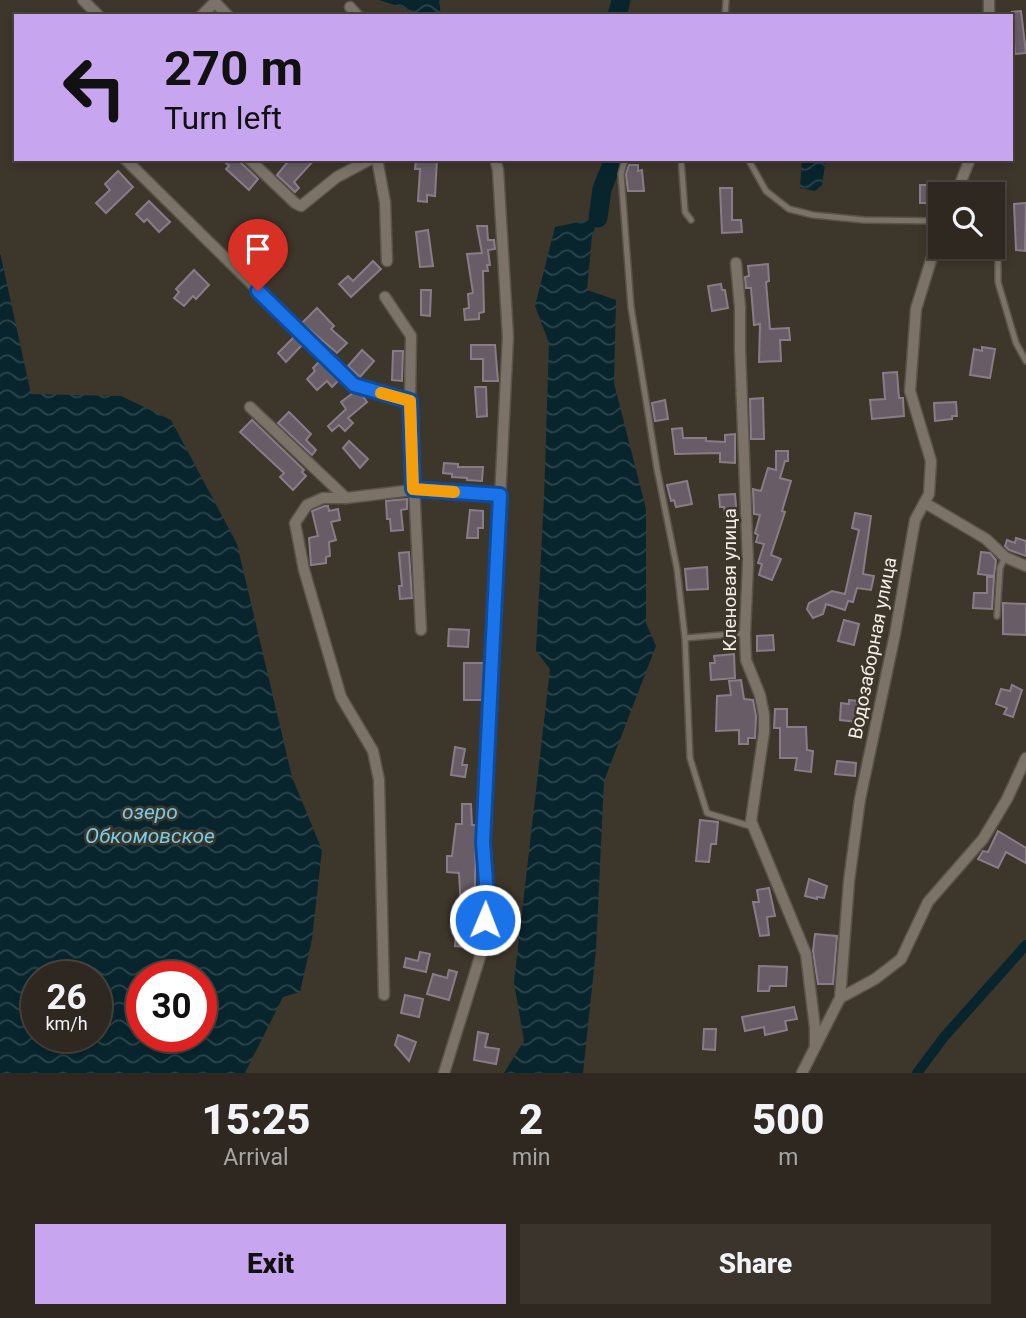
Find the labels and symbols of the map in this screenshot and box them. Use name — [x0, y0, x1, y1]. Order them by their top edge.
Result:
pin — [228, 219, 288, 291]
street label: Кленовая улица — [718, 508, 741, 652]
street label: Водозаборная улица — [844, 555, 901, 741]
water label: озеро Обкомовское — [85, 800, 215, 848]
position arrow — [448, 883, 522, 957]
speed limit sign: 30 — [126, 961, 217, 1052]

